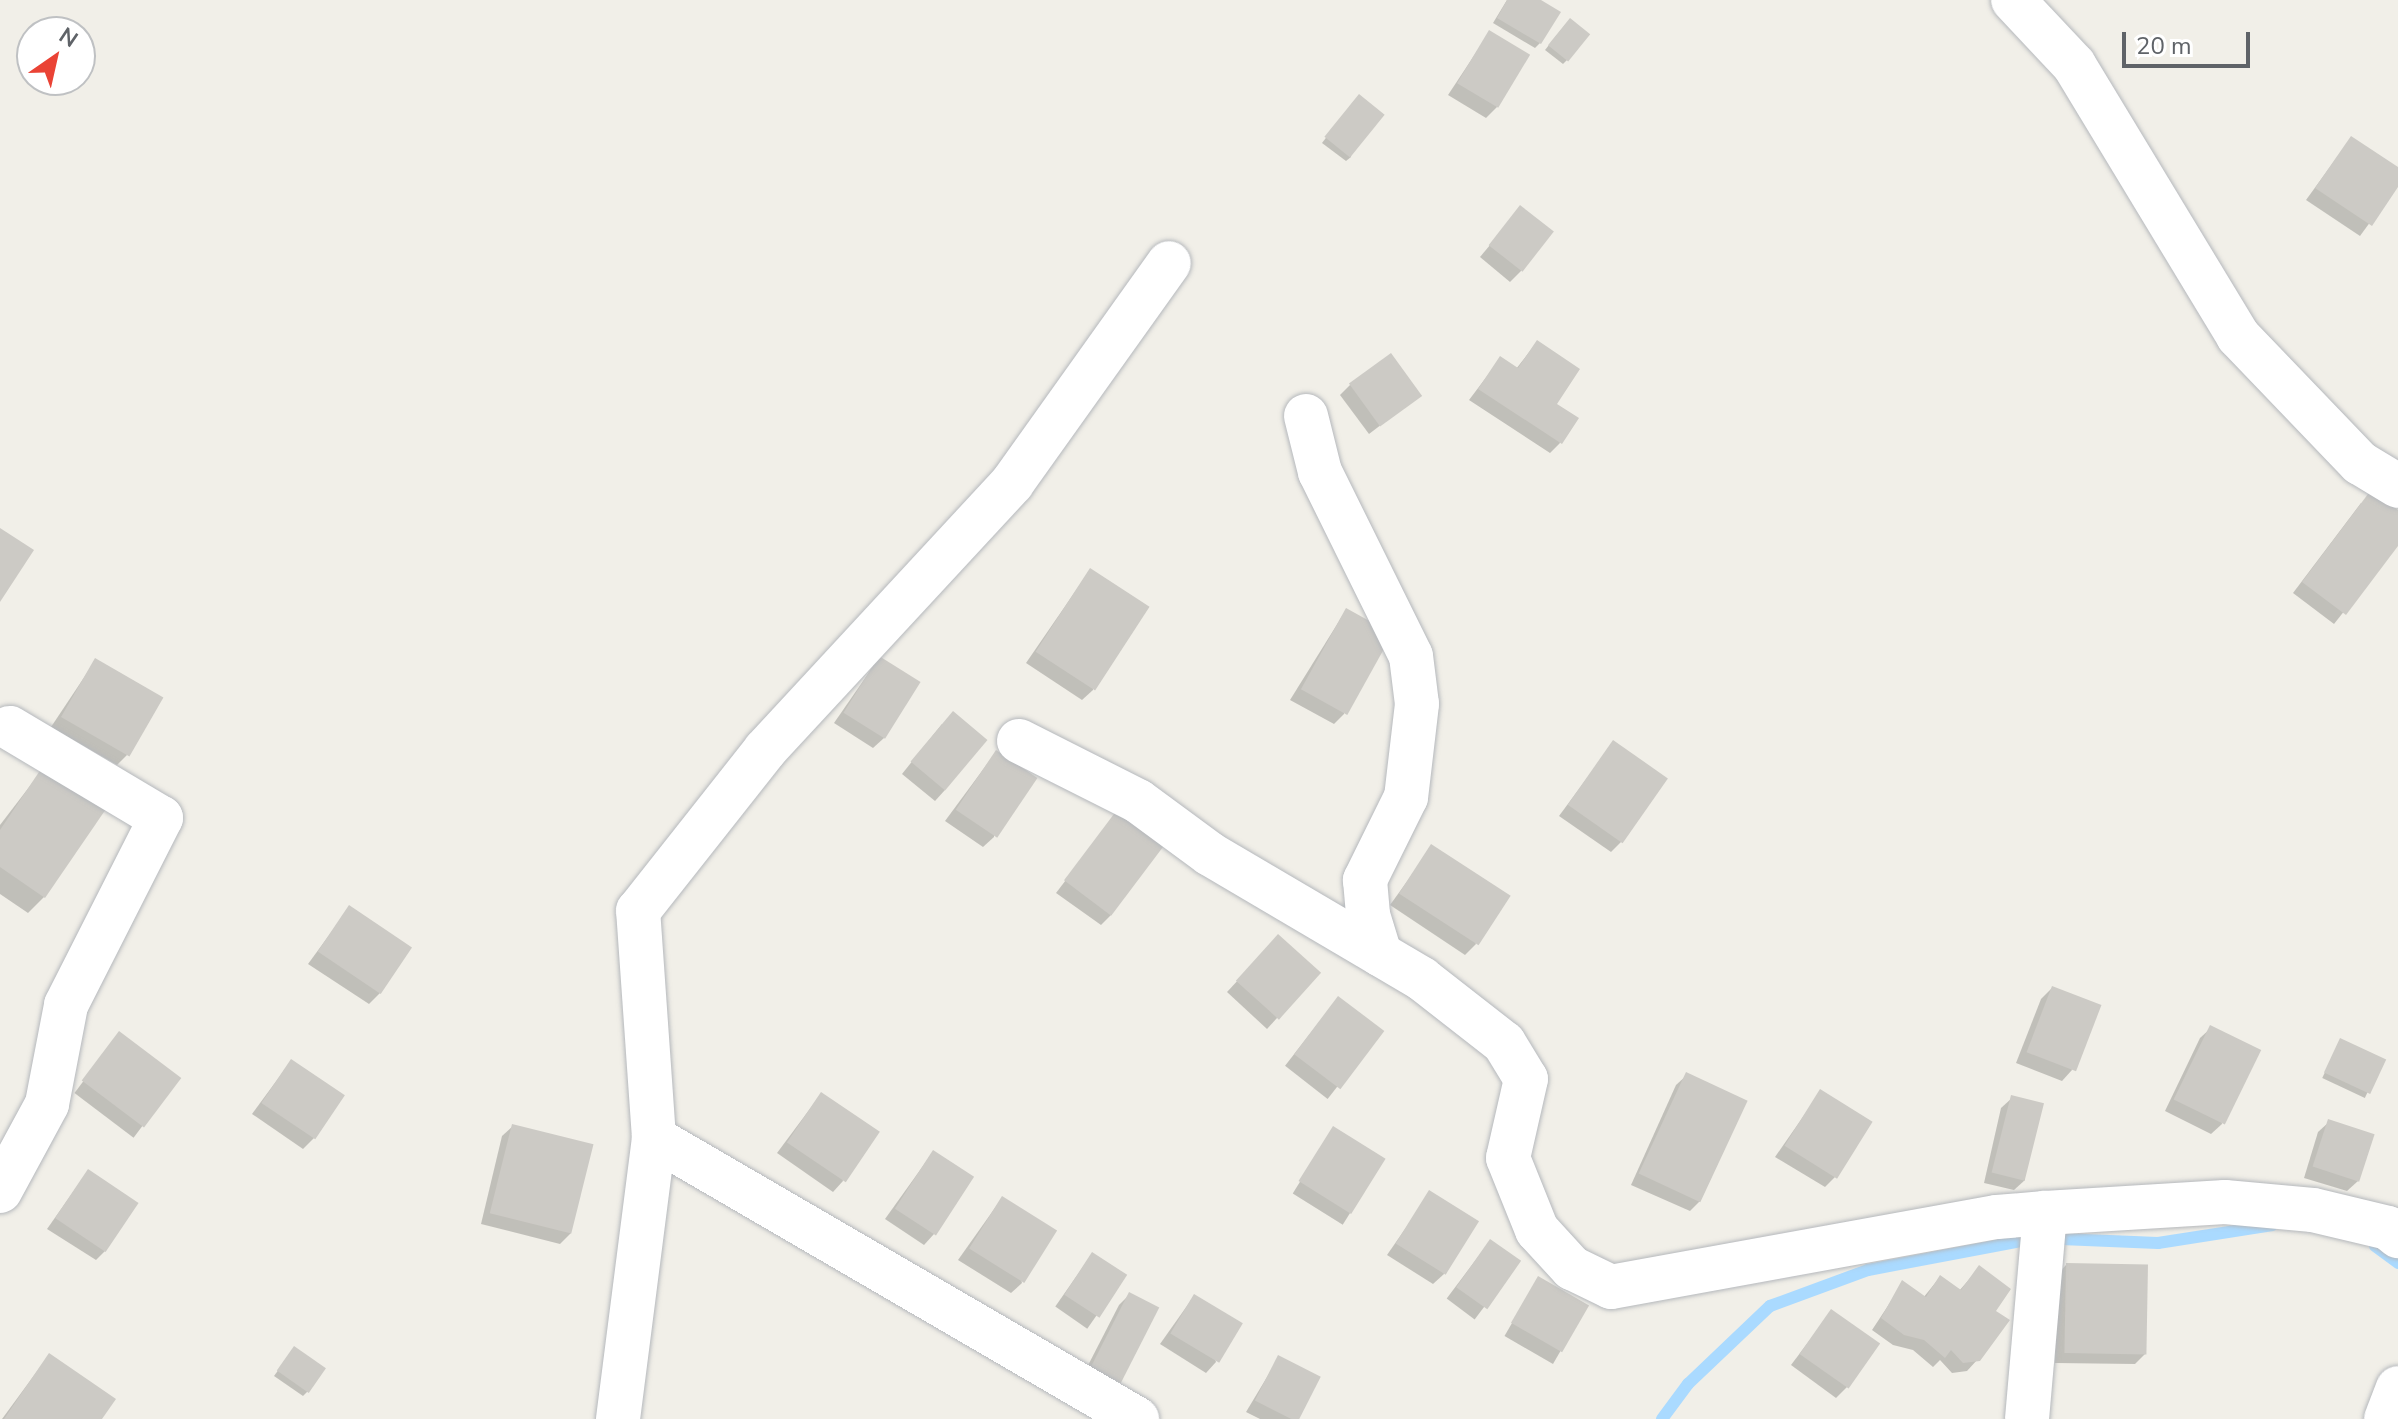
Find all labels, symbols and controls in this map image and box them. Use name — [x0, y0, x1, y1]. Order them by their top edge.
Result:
north arrow — [16, 16, 96, 96]
scale bar — [2126, 16, 2254, 66]
text: N — [53, 21, 84, 55]
text: 20 m — [2136, 30, 2192, 62]

